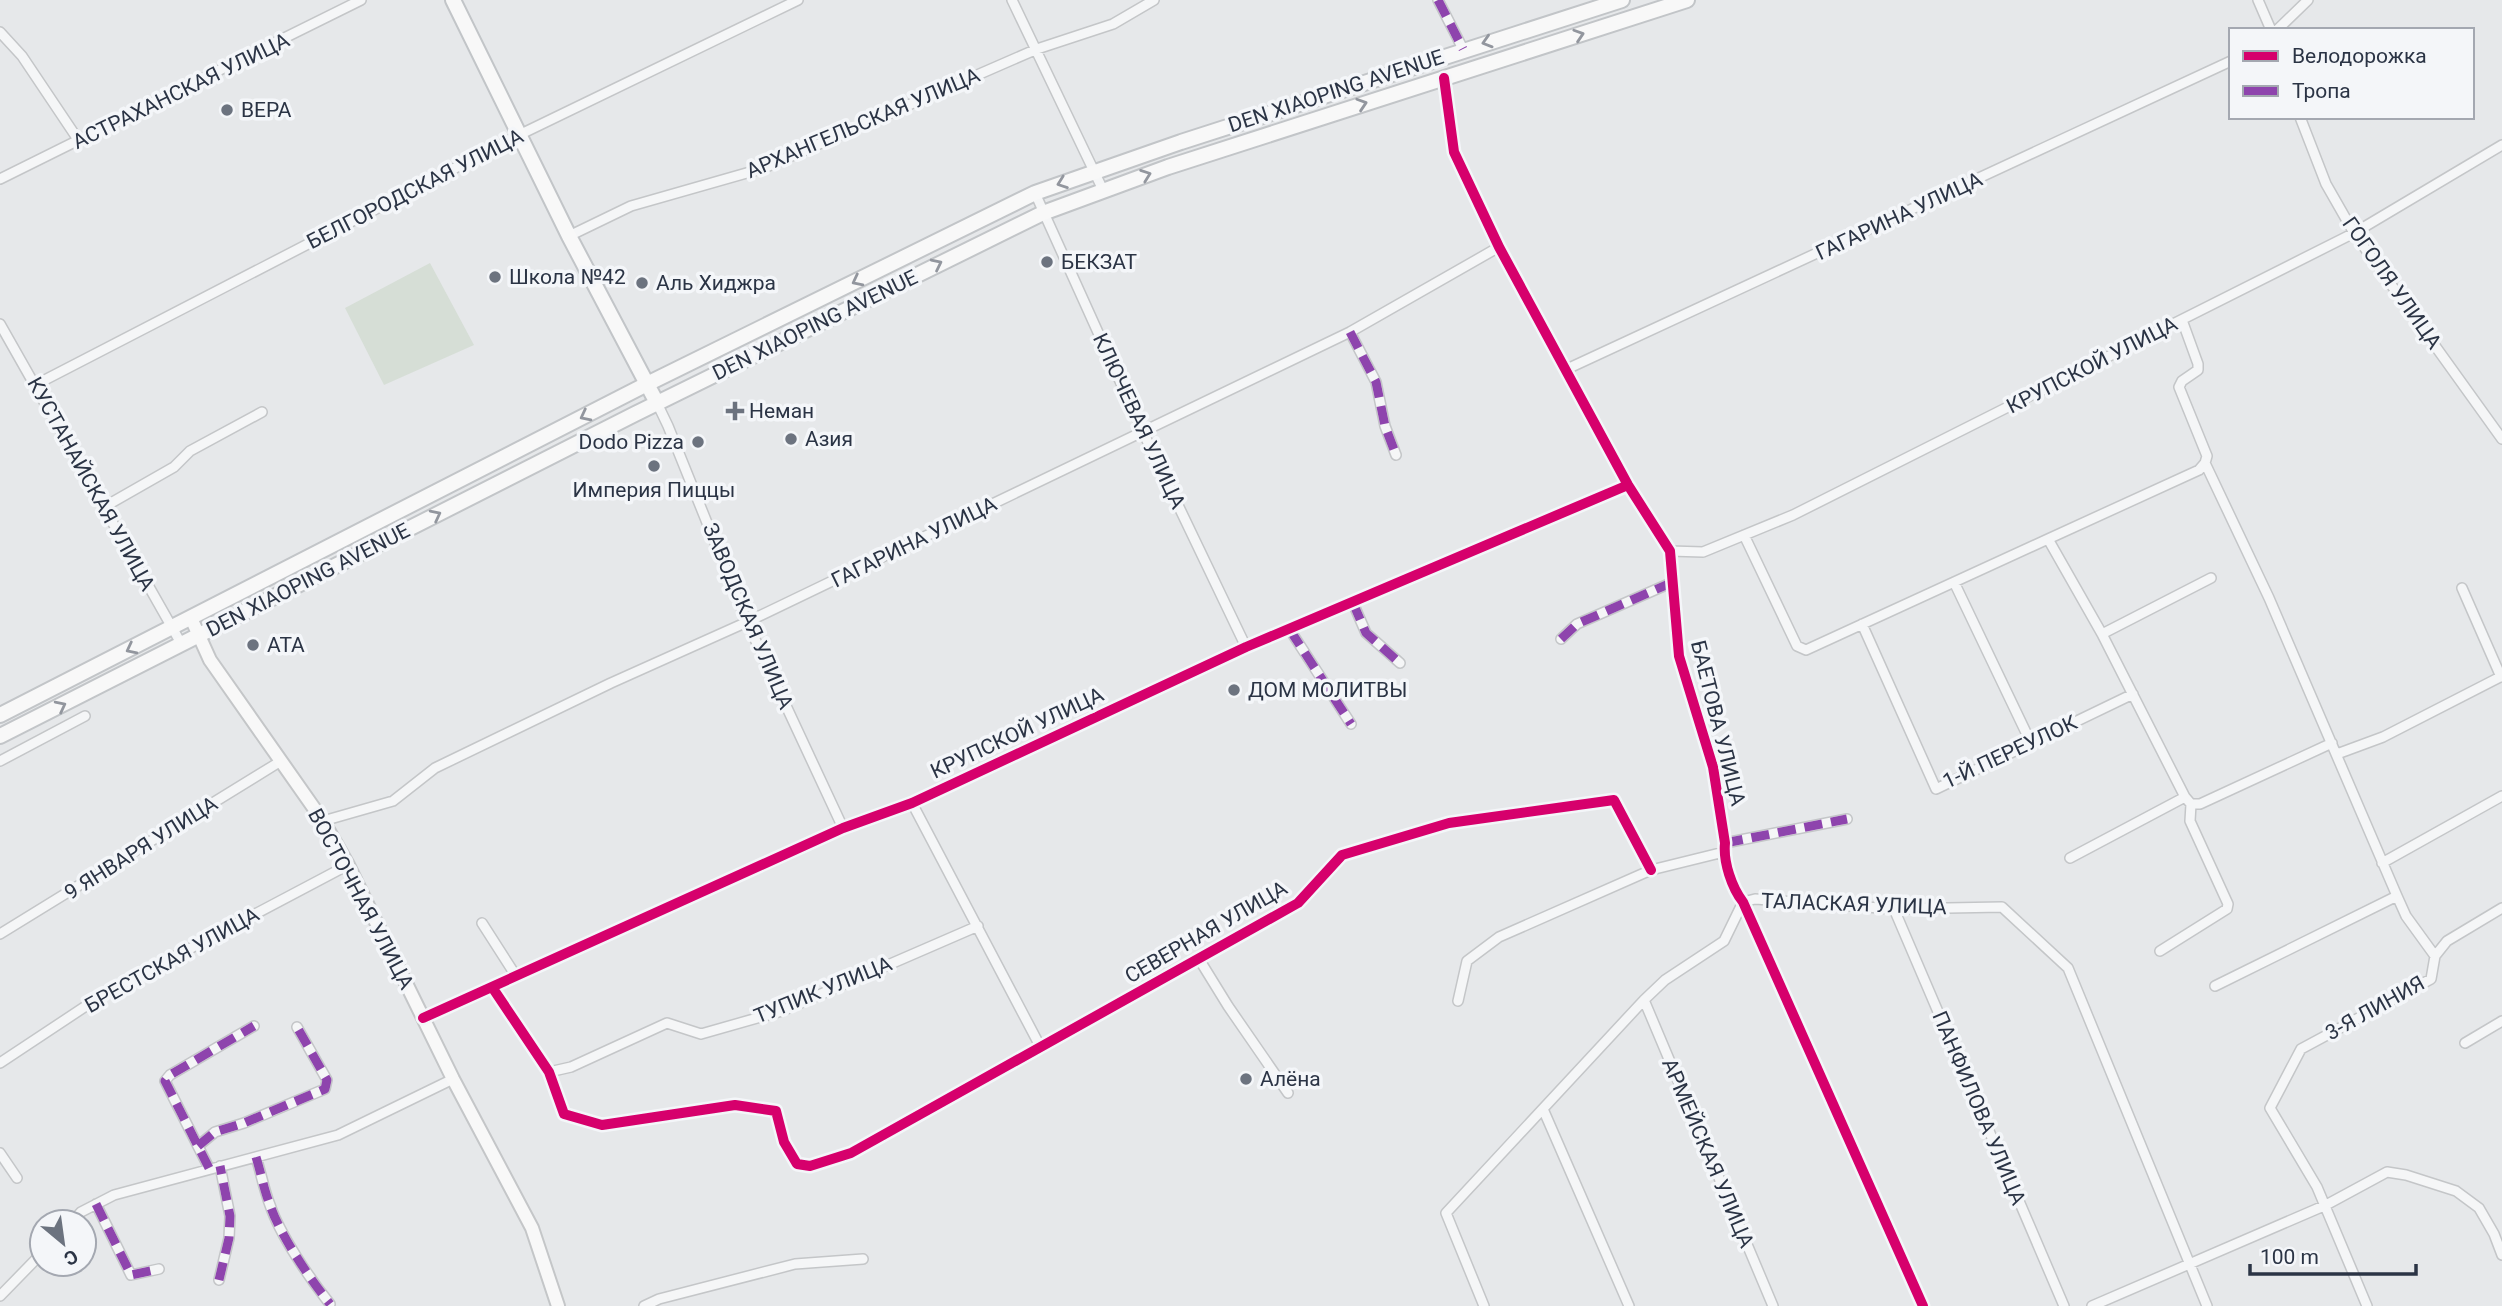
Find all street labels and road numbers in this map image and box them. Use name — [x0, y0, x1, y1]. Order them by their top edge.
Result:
street label: АСТРАХАНСКАЯ УЛИЦА — [69, 28, 294, 154]
street label: DEN XIAOPING AVENUE — [1225, 45, 1447, 137]
street label: АРХАНГЕЛЬСКАЯ УЛИЦА — [743, 63, 984, 183]
street label: БЕЛГОРОДСКАЯ УЛИЦА — [303, 124, 527, 254]
street label: ГАГАРИНА УЛИЦА — [1812, 167, 1986, 265]
street label: ГОГОЛЯ УЛИЦА — [2337, 212, 2447, 354]
street label: DEN XIAOPING AVENUE — [709, 265, 921, 385]
street label: КРУПСКОЙ УЛИЦА — [2003, 311, 2182, 418]
street label: КЛЮЧЕВАЯ УЛИЦА — [1088, 330, 1190, 513]
street label: КУСТАНАЙСКАЯ УЛИЦА — [22, 373, 160, 595]
street label: ГАГАРИНА УЛИЦА — [827, 491, 1001, 592]
street label: DEN XIAOPING AVENUE — [202, 518, 414, 642]
street label: ЗАВОДСКАЯ УЛИЦА — [698, 519, 798, 713]
street label: БАЕТОВА УЛИЦА — [1686, 638, 1750, 808]
street label: КРУПСКОЙ УЛИЦА — [927, 682, 1108, 784]
street label: 1-Й ПЕРЕУЛОК — [1939, 710, 2081, 794]
street label: 9 ЯНВАРЯ УЛИЦА — [60, 791, 222, 905]
street label: ВОСТОЧНАЯ УЛИЦА — [303, 805, 419, 994]
street label: СЕВЕРНАЯ УЛИЦА — [1121, 876, 1292, 988]
street label: ТАЛАСКАЯ УЛИЦА — [1761, 889, 1947, 919]
street label: БРЕСТСКАЯ УЛИЦА — [81, 902, 263, 1018]
street label: ТУПИК УЛИЦА — [751, 951, 896, 1029]
street label: 3-Я ЛИНИЯ — [2321, 971, 2429, 1045]
street label: ПАНФИЛОВА УЛИЦА — [1927, 1008, 2031, 1209]
street label: АРМЕЙСКАЯ УЛИЦА — [1657, 1055, 1759, 1252]

